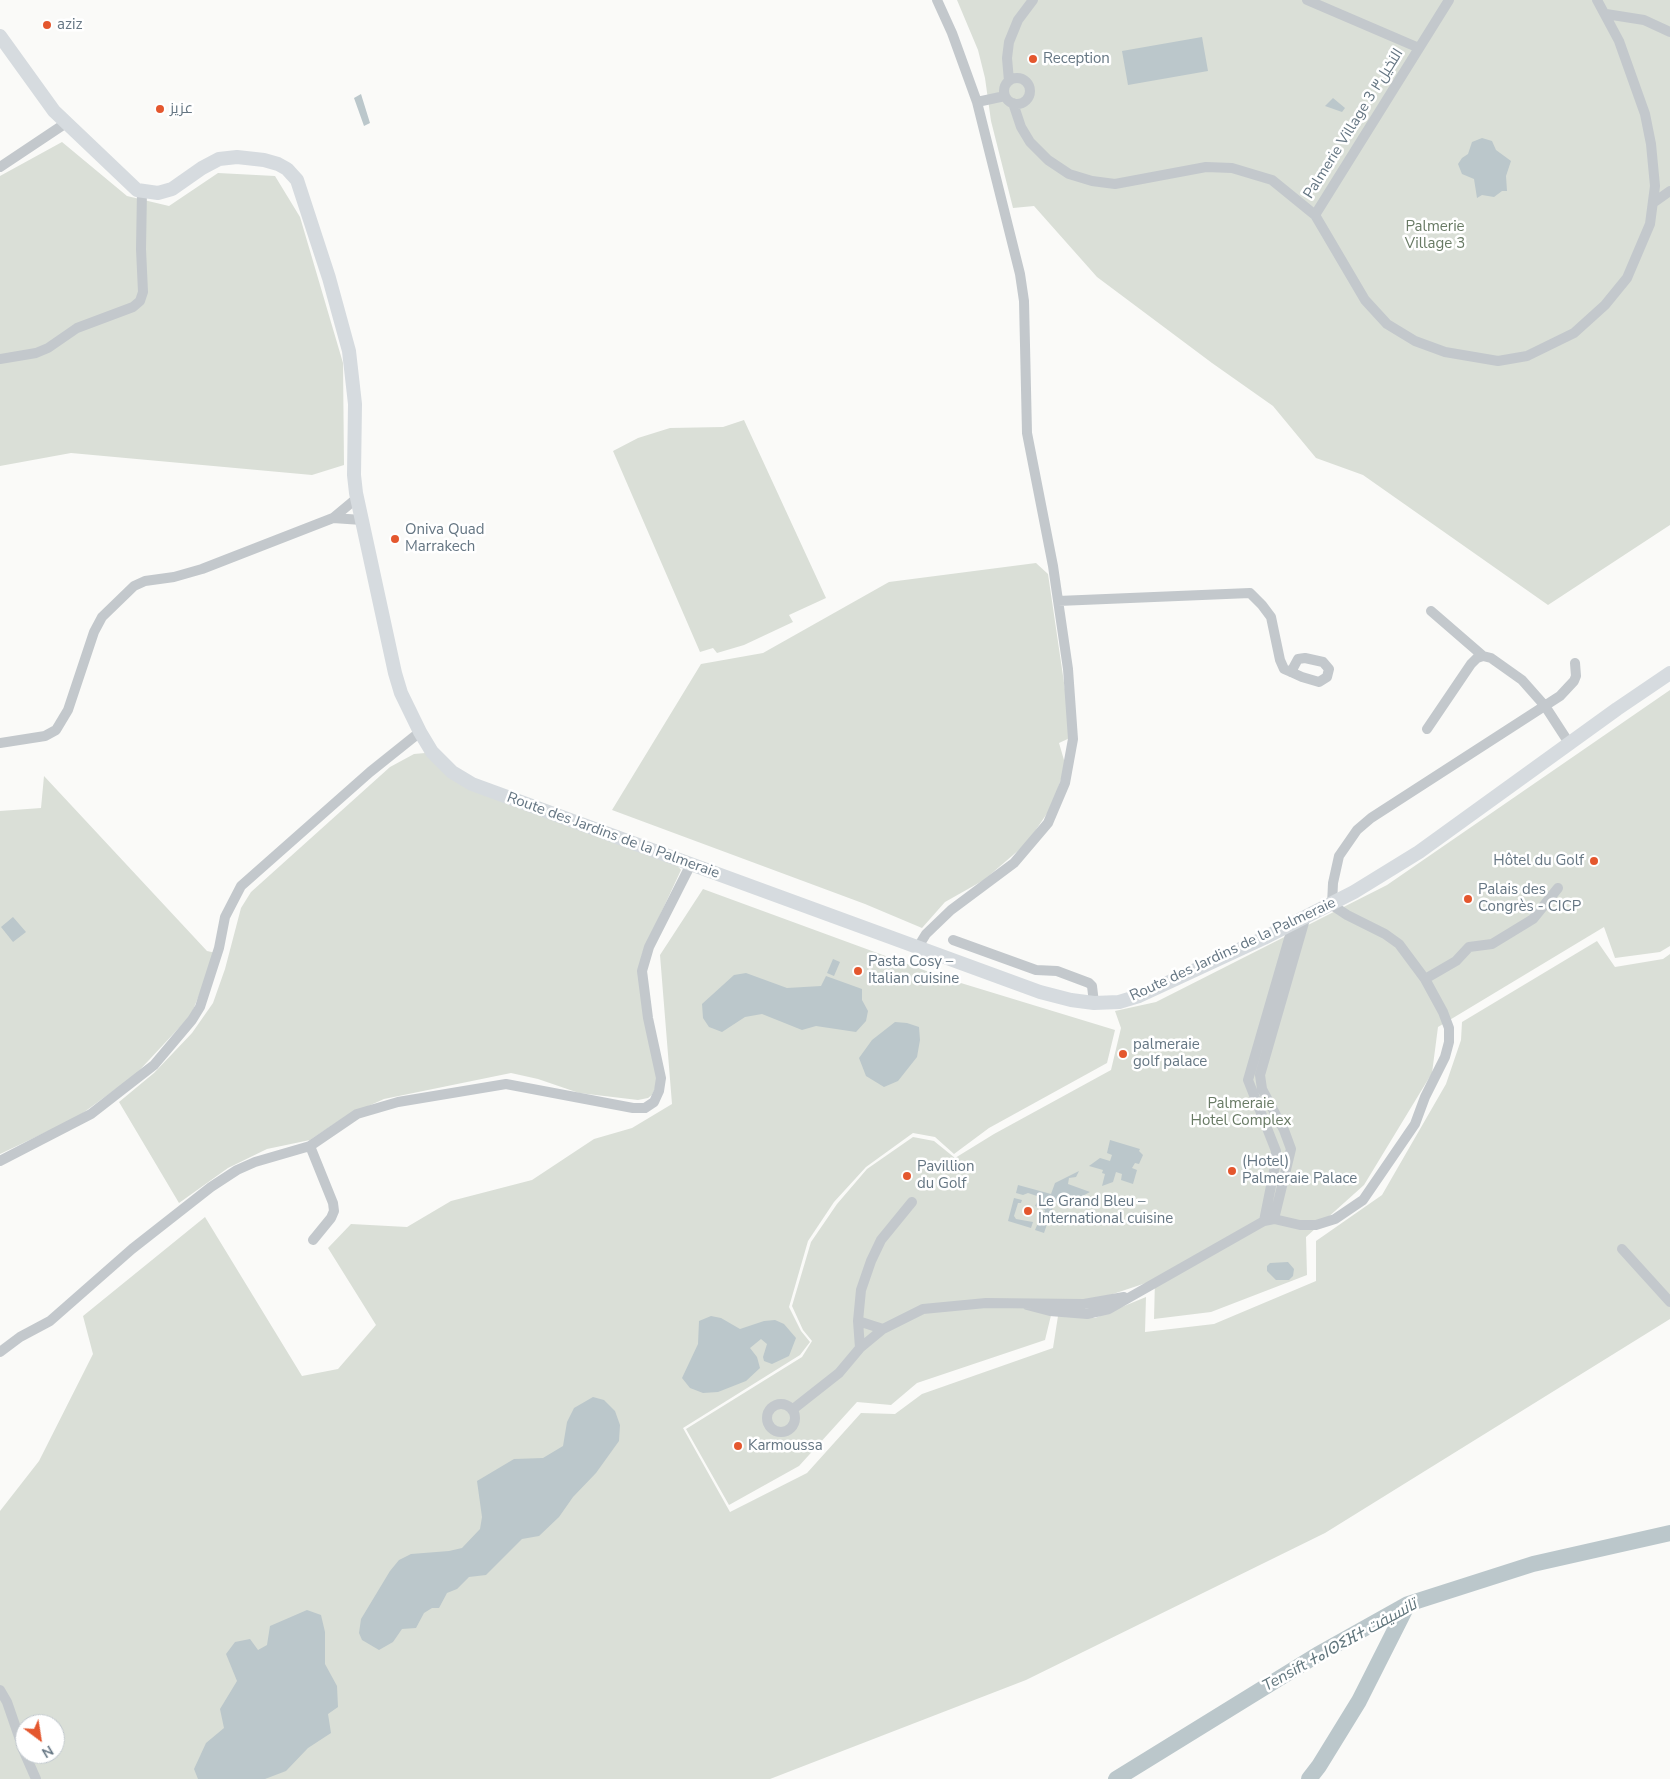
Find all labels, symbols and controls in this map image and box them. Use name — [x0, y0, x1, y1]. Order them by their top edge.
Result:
place label: aziz — [57, 16, 82, 34]
marker: aziz — [41, 19, 53, 31]
street label: Palmerie Village 3 النخيل٣ — [1300, 46, 1408, 202]
place label: Reception — [1043, 50, 1110, 68]
marker: Reception — [1027, 53, 1039, 65]
place label: عزيز — [170, 100, 193, 118]
marker: عزيز — [154, 103, 166, 115]
park label: Palmerie Village 3 — [1405, 218, 1465, 253]
place label: Oniva Quad Marrakech — [405, 521, 484, 556]
marker: Oniva Quad Marrakech — [389, 533, 401, 545]
street label: Route des Jardins de la Palmeraie — [504, 789, 722, 883]
place label: Hôtel du Golf — [1493, 852, 1584, 870]
marker: Hôtel du Golf — [1588, 855, 1600, 867]
place label: Palais des Congrès - CICP — [1478, 881, 1581, 916]
marker: Palais des Congrès - CICP — [1462, 893, 1474, 905]
street label: Route des Jardins de la Palmeraie — [1127, 894, 1339, 1006]
place label: Pasta Cosy – Italian cuisine — [868, 953, 959, 988]
marker: Pasta Cosy – Italian cuisine — [852, 965, 864, 977]
place label: palmeraie golf palace — [1133, 1036, 1207, 1071]
marker: palmeraie golf palace — [1117, 1048, 1129, 1060]
park label: Palmeraie Hotel Complex — [1191, 1095, 1291, 1130]
place label: (Hotel) Palmeraie Palace — [1242, 1153, 1357, 1188]
place label: Pavillion du Golf — [917, 1158, 974, 1193]
marker: (Hotel) Palmeraie Palace — [1226, 1165, 1238, 1177]
marker: Pavillion du Golf — [901, 1170, 913, 1182]
place label: Le Grand Bleu – International cuisine — [1038, 1193, 1173, 1228]
marker: Le Grand Bleu – International cuisine — [1022, 1205, 1034, 1217]
place label: Karmoussa — [748, 1437, 823, 1455]
marker: Karmoussa — [732, 1440, 744, 1452]
water label: Tensift ⵜⴰⵏⵙⵉⴼⵜ تانسيفت — [1259, 1596, 1421, 1696]
north arrow — [15, 1714, 65, 1764]
text: N — [38, 1741, 57, 1762]

